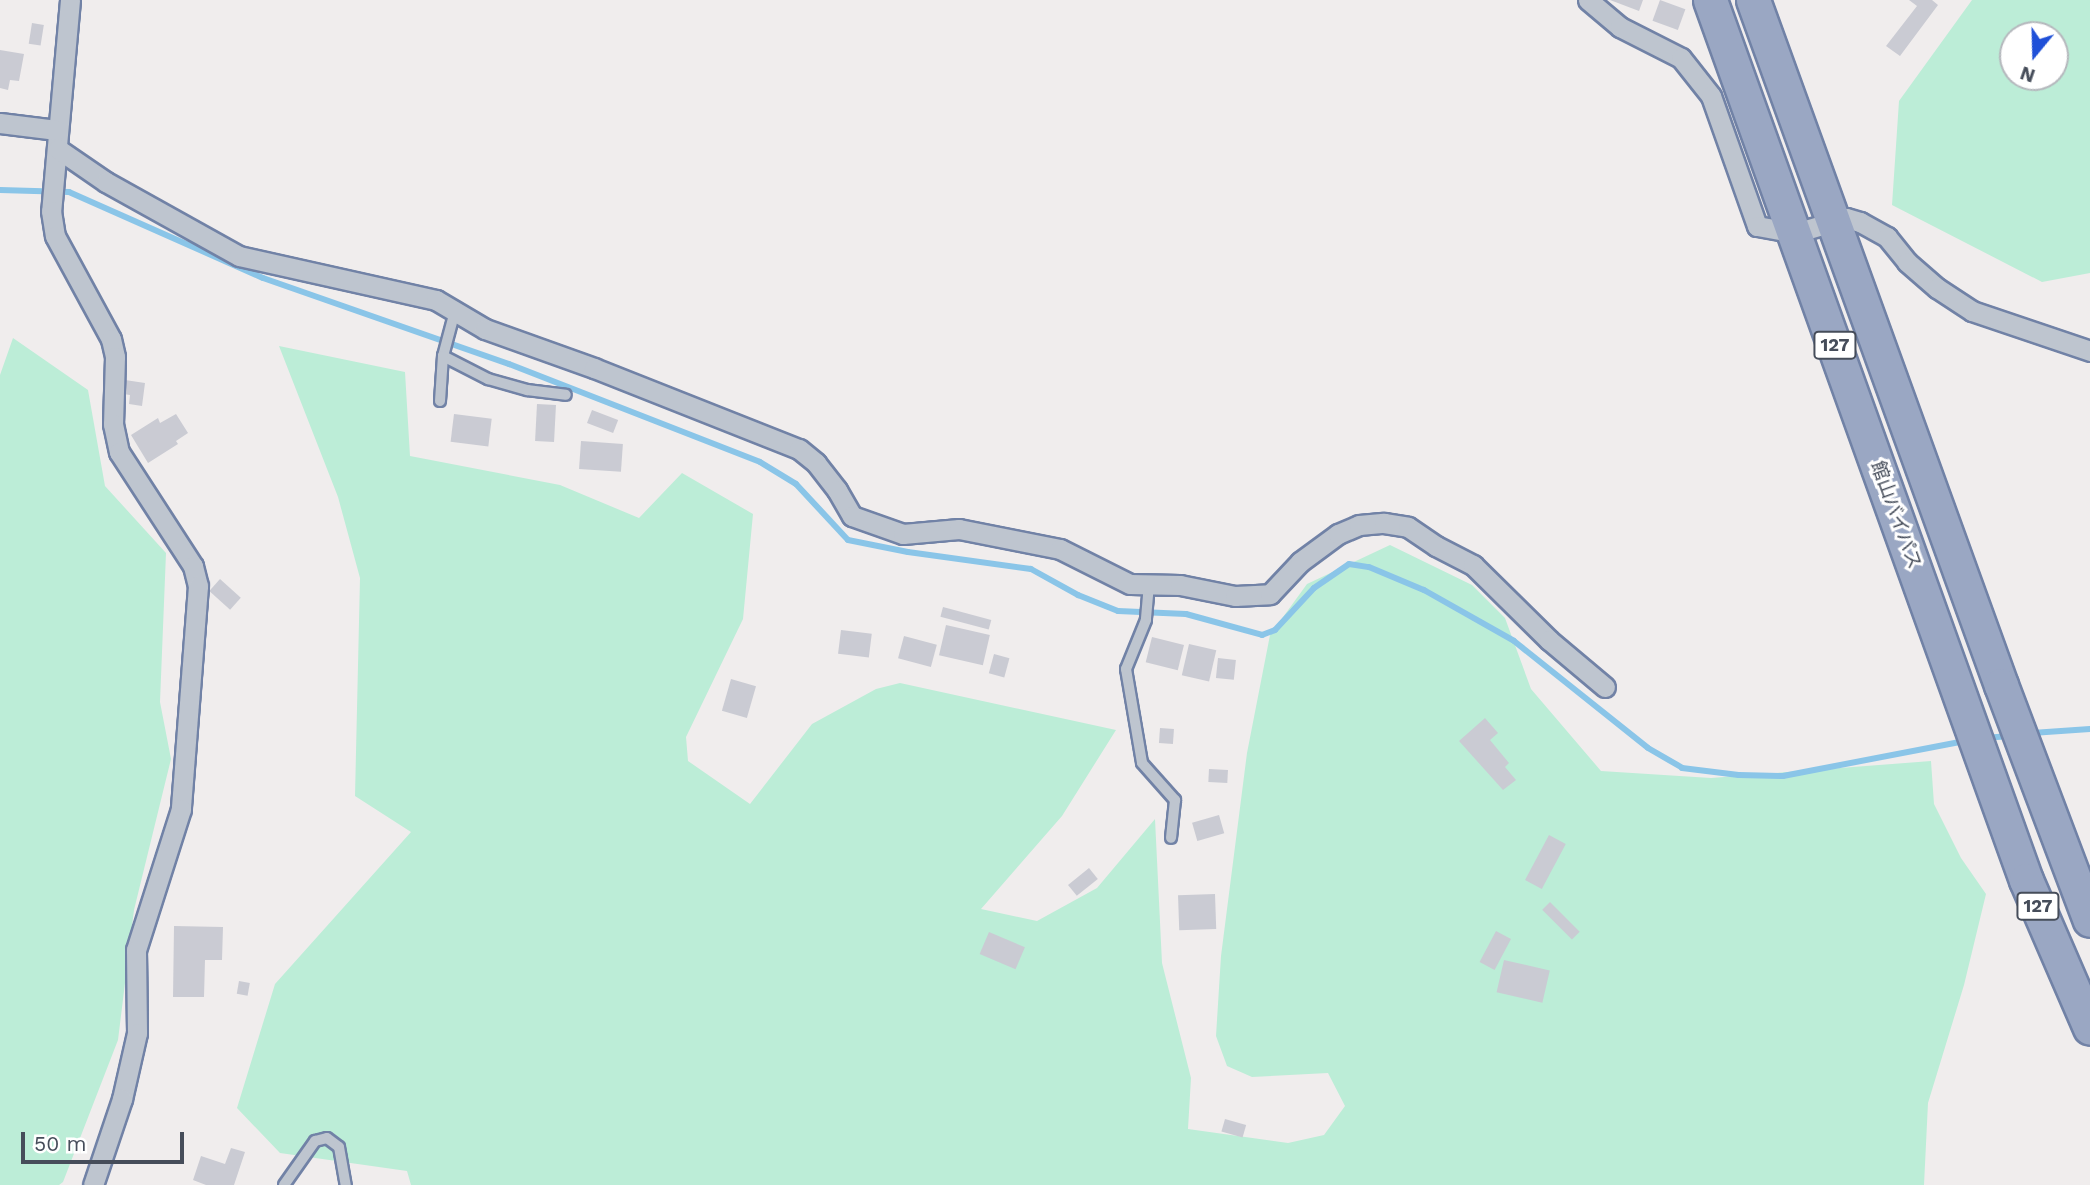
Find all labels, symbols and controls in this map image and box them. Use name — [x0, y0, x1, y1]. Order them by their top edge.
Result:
north arrow — [1999, 21, 2069, 91]
text: N — [2017, 61, 2038, 88]
road number: 127 — [1812, 330, 1858, 360]
street label: 館山バイパス — [1866, 458, 1926, 572]
road number: 127 — [2015, 891, 2061, 920]
scale bar — [24, 1118, 187, 1162]
text: 50 m — [34, 1131, 86, 1156]

